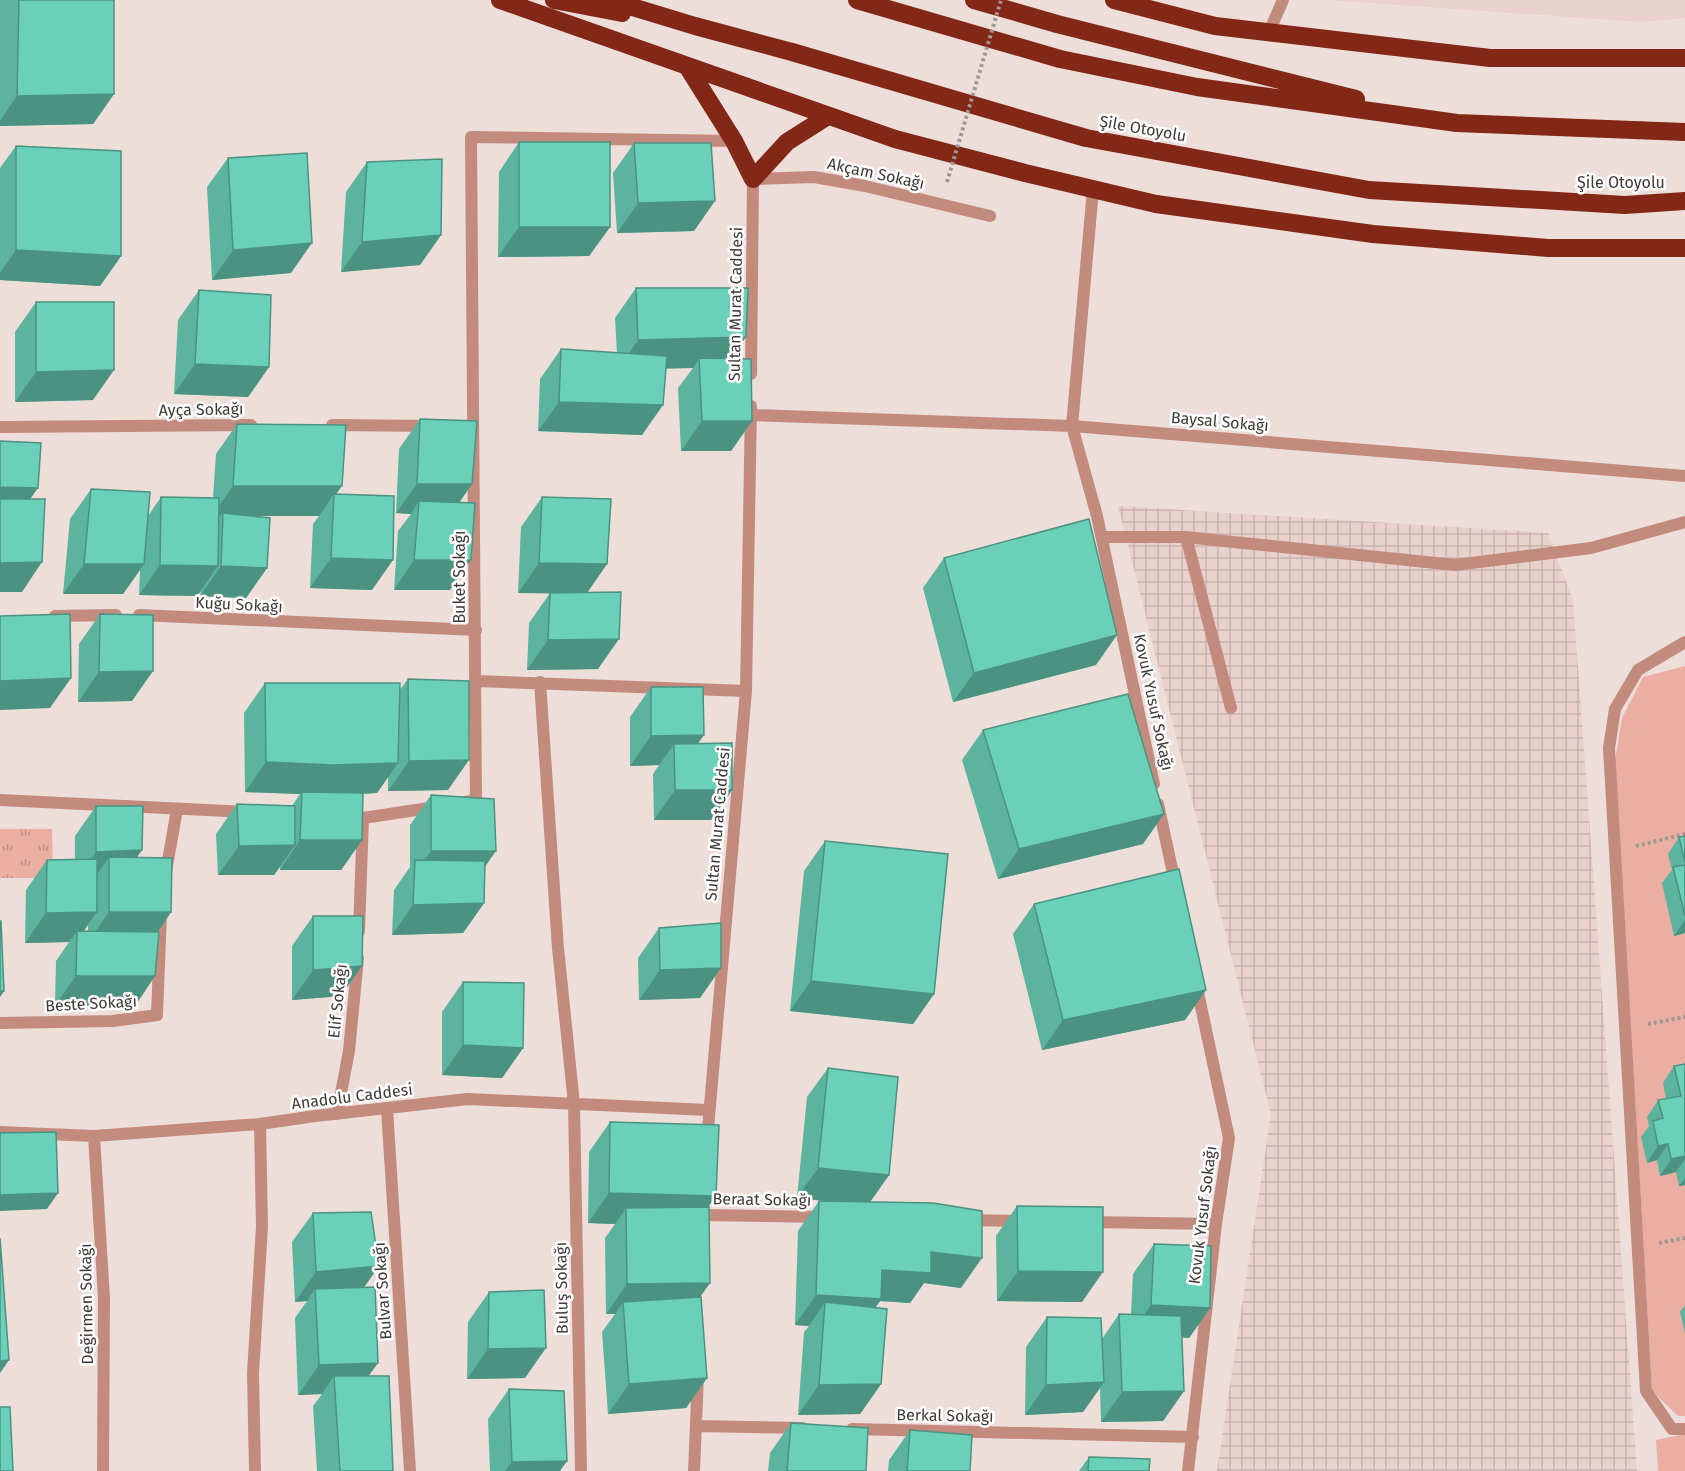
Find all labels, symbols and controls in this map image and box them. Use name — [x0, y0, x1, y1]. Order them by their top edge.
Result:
street label: Şile Otoyolu — [1098, 112, 1188, 146]
street label: Akçam Sokağı — [825, 154, 926, 194]
street label: Şile Otoyolu — [1577, 173, 1665, 193]
street label: Sultan Murat Caddesi — [725, 227, 746, 381]
street label: Ayça Sokağı — [158, 399, 244, 421]
street label: Baysal Sokağı — [1170, 408, 1270, 435]
street label: Buket Sokağı — [450, 530, 469, 624]
street label: Kuğu Sokağı — [195, 593, 283, 616]
street label: Kovuk Yusuf Sokağı — [1130, 632, 1177, 772]
street label: Sultan Murat Caddesi — [701, 746, 734, 902]
street label: Elif Sokağı — [324, 963, 351, 1039]
street label: Beste Sokağı — [45, 992, 137, 1015]
street label: Anadolu Caddesi — [290, 1080, 414, 1113]
street label: Kovuk Yusuf Sokağı — [1185, 1145, 1220, 1285]
street label: Beraat Sokağı — [712, 1189, 812, 1210]
street label: Bulvar Sokağı — [370, 1242, 395, 1340]
street label: Buluş Sokağı — [551, 1242, 573, 1334]
street label: Değirmen Sokağı — [76, 1243, 97, 1365]
street label: Berkal Sokağı — [896, 1405, 994, 1426]

